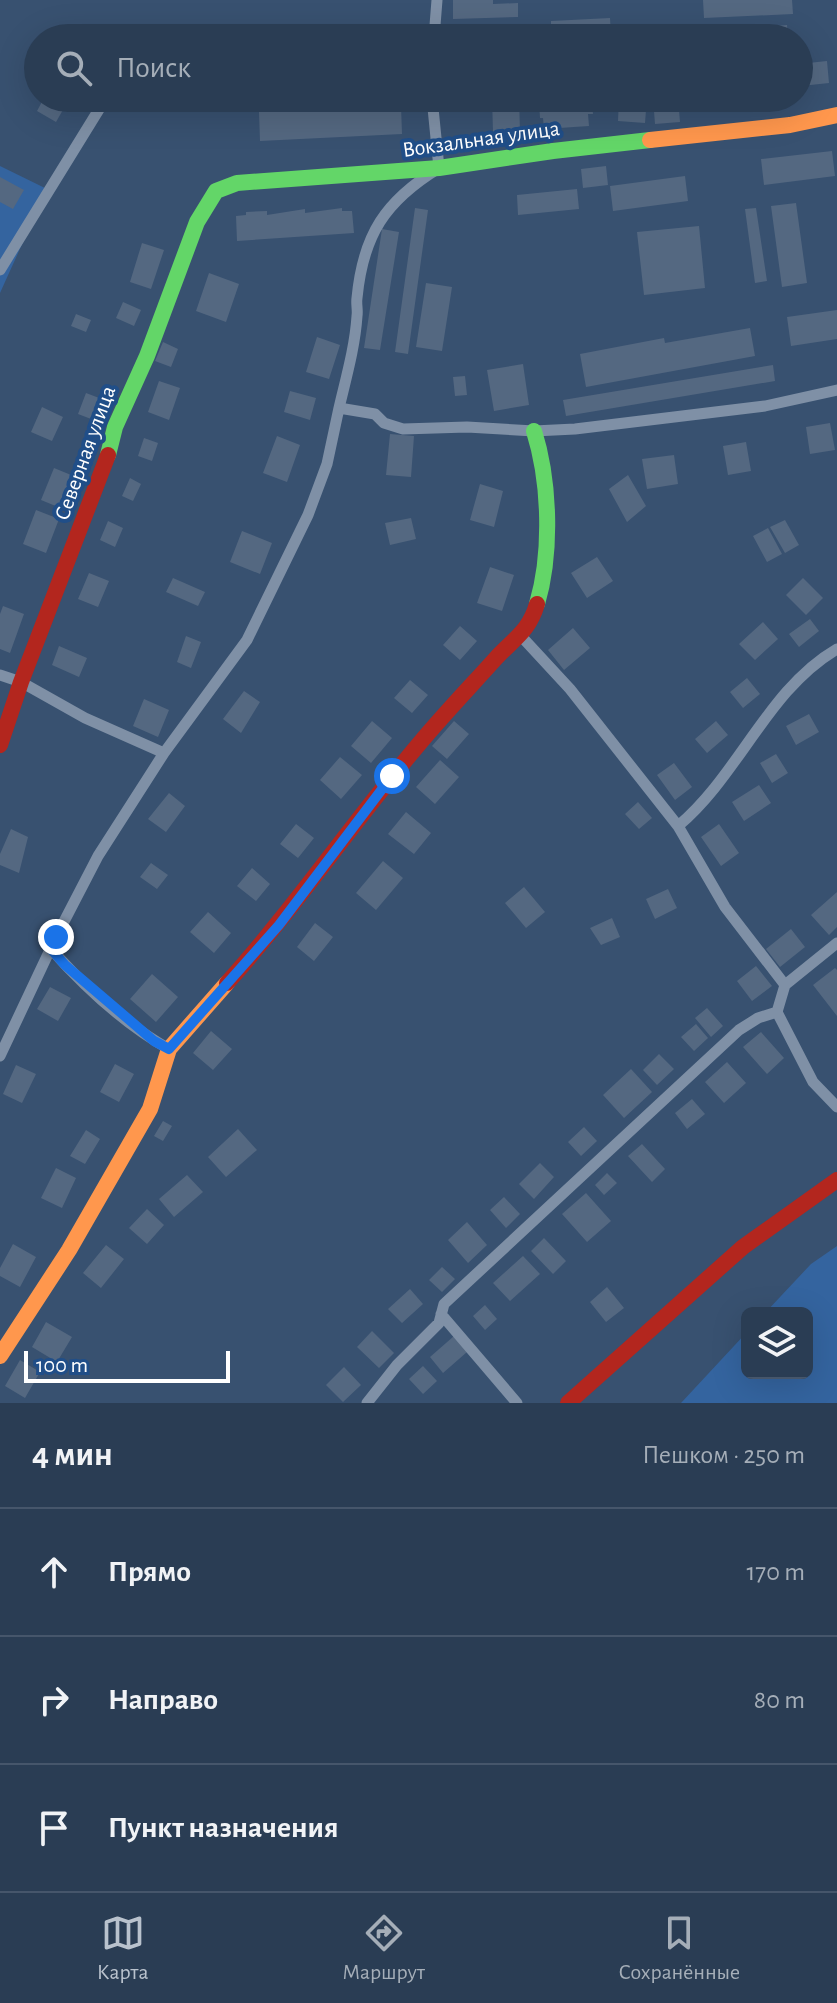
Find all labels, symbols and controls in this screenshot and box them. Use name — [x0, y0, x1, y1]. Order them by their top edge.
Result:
search box — [24, 24, 813, 112]
icon: search — [52, 46, 96, 90]
text: Поиск — [116, 53, 191, 83]
street label: Вокзальная улица — [401, 117, 561, 161]
street label: Северная улица — [51, 383, 119, 523]
route start — [374, 758, 410, 794]
route end — [38, 919, 74, 955]
map controls — [741, 1307, 813, 1379]
button: layers — [741, 1307, 813, 1379]
scale bar — [24, 1347, 230, 1383]
text: 100 m — [36, 1354, 88, 1376]
text: 4 мин — [32, 1438, 113, 1472]
text: Пешком · 250 m — [642, 1442, 805, 1468]
icon: ahead — [32, 1550, 76, 1594]
text: Прямо — [108, 1557, 191, 1587]
text: 170 m — [746, 1559, 805, 1585]
icon: right — [32, 1678, 76, 1722]
text: Направо — [108, 1685, 218, 1715]
text: 80 m — [754, 1687, 805, 1713]
icon: arrive — [32, 1806, 76, 1850]
text: Пункт назначения — [108, 1813, 339, 1843]
tab: Карта — [97, 1911, 148, 1985]
tab: Маршрут — [342, 1911, 425, 1985]
tab: Сохранённые — [619, 1911, 740, 1985]

